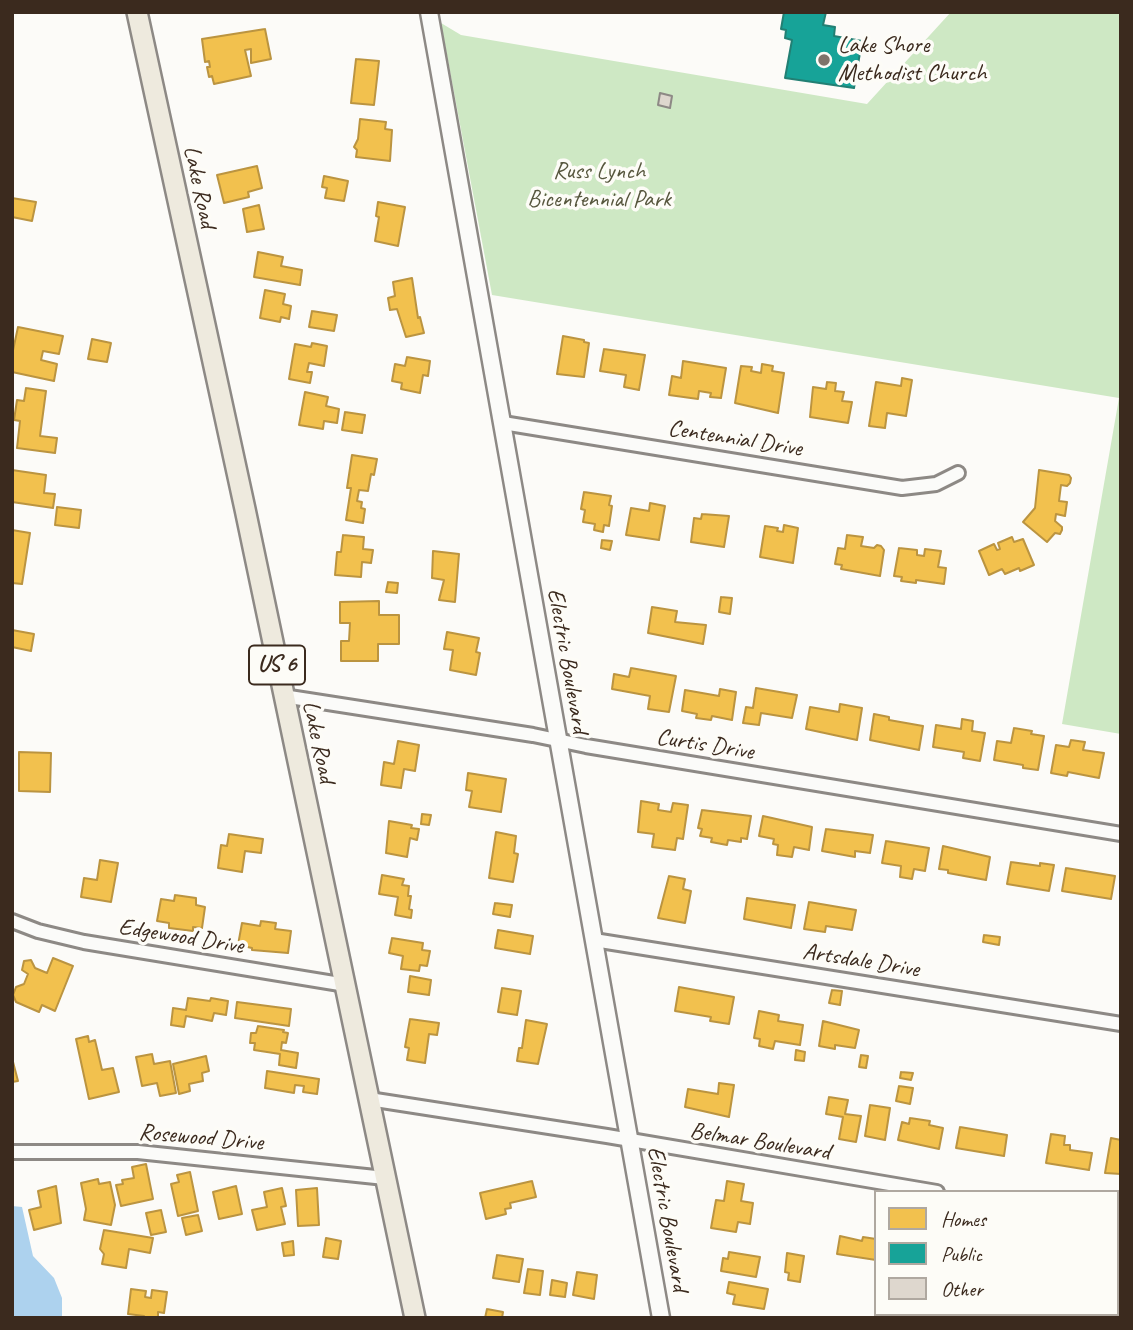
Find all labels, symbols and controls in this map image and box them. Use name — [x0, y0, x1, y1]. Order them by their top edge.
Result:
place label: Lake Shore Methodist Church — [838, 32, 986, 88]
marker: Lake Shore Methodist Church — [816, 52, 832, 68]
street label: Lake Road — [176, 143, 222, 231]
park label: Russ Lynch Bicentennial Park — [527, 158, 671, 214]
street label: Centennial Drive — [666, 414, 804, 464]
street label: Electric Boulevard — [540, 586, 594, 736]
road number: US 6 — [249, 646, 305, 684]
street label: Lake Road — [295, 698, 341, 786]
street label: Curtis Drive — [654, 723, 756, 767]
street label: Edgewood Drive — [116, 913, 246, 961]
street label: Artsdale Drive — [801, 938, 921, 984]
street label: Belmar Boulevard — [688, 1117, 832, 1167]
street label: Rosewood Drive — [138, 1118, 264, 1158]
street label: Electric Boulevard — [640, 1144, 694, 1294]
legend — [874, 1190, 1119, 1316]
text: Homes — [941, 1206, 986, 1232]
text: Public — [941, 1241, 982, 1267]
text: Other — [941, 1276, 983, 1302]

